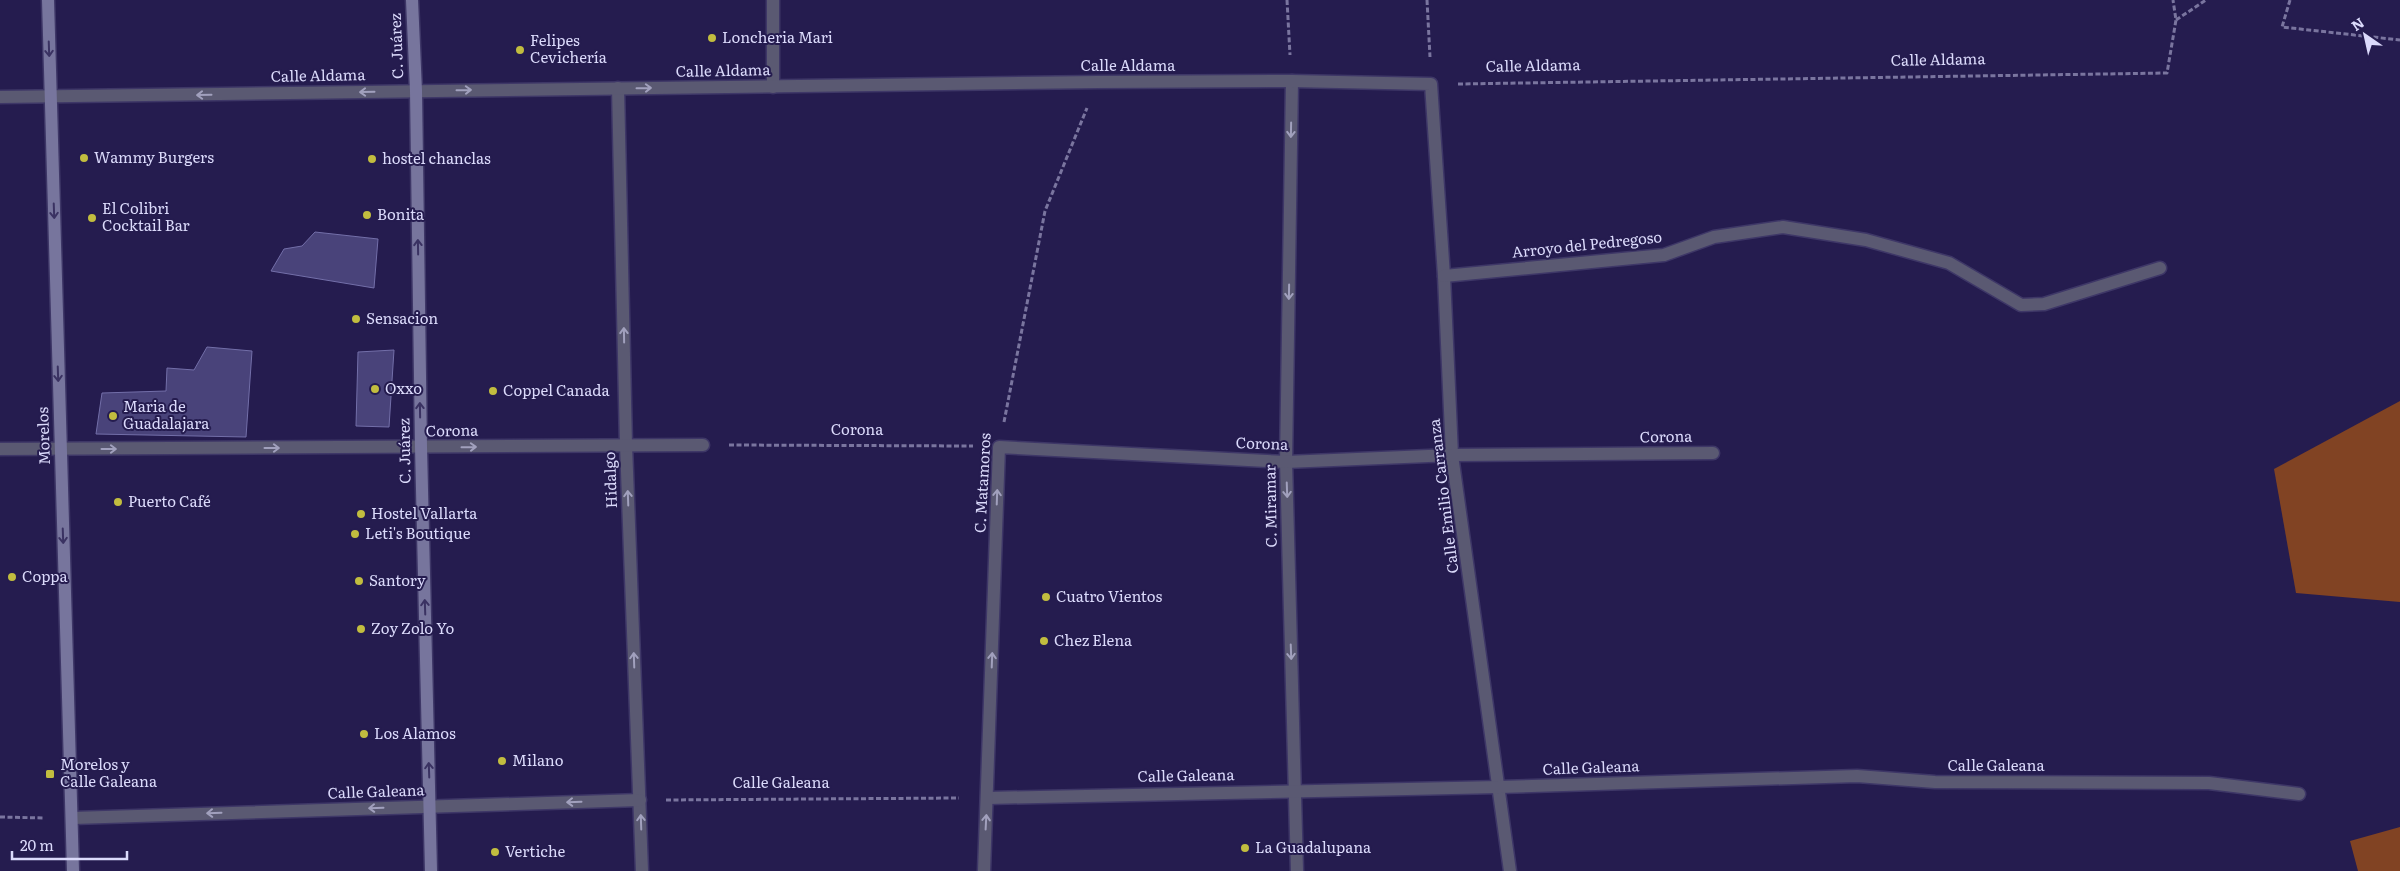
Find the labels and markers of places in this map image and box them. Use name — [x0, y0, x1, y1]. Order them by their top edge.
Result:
place label: Loncheria Mari — [722, 25, 833, 48]
place label: Felipes Cevichería — [530, 28, 608, 68]
marker: Loncheria Mari — [706, 32, 718, 44]
marker: Felipes Cevichería — [514, 44, 526, 56]
place label: Wammy Burgers — [94, 145, 214, 168]
place label: hostel chanclas — [382, 146, 491, 169]
marker: Wammy Burgers — [78, 152, 90, 164]
marker: hostel chanclas — [366, 153, 378, 165]
place label: El Colibri Cocktail Bar — [102, 196, 190, 236]
place label: Bonita — [377, 202, 425, 225]
marker: Bonita — [361, 209, 373, 221]
marker: El Colibri Cocktail Bar — [86, 212, 98, 224]
place label: Sensacion — [366, 306, 438, 329]
marker: Sensacion — [350, 313, 362, 325]
place label: Oxxo — [385, 376, 422, 399]
place label: Coppel Canada — [503, 378, 610, 401]
marker: Oxxo — [369, 383, 381, 395]
marker: Coppel Canada — [487, 385, 499, 397]
place label: Maria de Guadalajara — [123, 394, 210, 434]
marker: Maria de Guadalajara — [107, 410, 119, 422]
place label: Puerto Café — [128, 489, 211, 512]
marker: Puerto Café — [112, 496, 124, 508]
place label: Hostel Vallarta — [371, 501, 478, 524]
marker: Hostel Vallarta — [355, 508, 367, 520]
place label: Leti's Boutique — [365, 521, 471, 544]
marker: Leti's Boutique — [349, 528, 361, 540]
place label: Coppa — [22, 564, 68, 587]
place label: Santory — [369, 568, 426, 591]
marker: Coppa — [6, 571, 18, 583]
marker: Santory — [353, 575, 365, 587]
place label: Cuatro Vientos — [1056, 584, 1162, 607]
marker: Cuatro Vientos — [1040, 591, 1052, 603]
place label: Zoy Zolo Yo — [371, 616, 454, 639]
marker: Zoy Zolo Yo — [355, 623, 367, 635]
place label: Chez Elena — [1054, 628, 1133, 651]
marker: Chez Elena — [1038, 635, 1050, 647]
place label: Los Alamos — [374, 721, 456, 744]
marker: Los Alamos — [358, 728, 370, 740]
place label: Milano — [512, 748, 564, 771]
place label: Morelos y Calle Galeana — [60, 752, 158, 792]
marker: Milano — [496, 755, 508, 767]
marker: Morelos y Calle Galeana — [44, 768, 56, 780]
place label: La Guadalupana — [1255, 835, 1372, 858]
place label: Vertiche — [505, 839, 566, 862]
marker: La Guadalupana — [1239, 842, 1251, 854]
marker: Vertiche — [489, 846, 501, 858]

